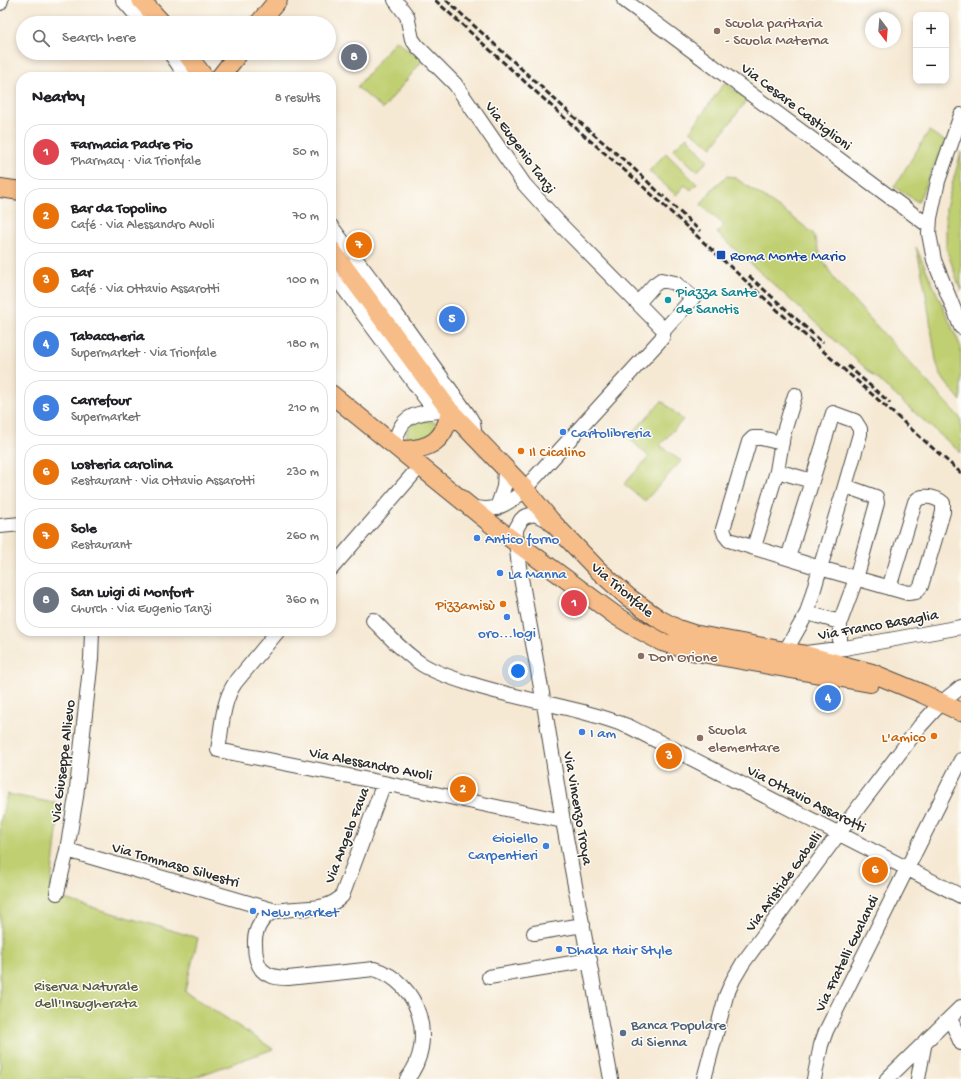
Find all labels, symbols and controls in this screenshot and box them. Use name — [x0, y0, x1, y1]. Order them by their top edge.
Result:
north arrow — [865, 12, 901, 48]
map controls — [913, 12, 949, 84]
button: + — [913, 12, 949, 48]
place label: Scuola paritaria - Scuola Materna — [725, 15, 829, 50]
search box — [16, 16, 336, 60]
marker: Scuola paritaria - Scuola Materna — [712, 26, 722, 36]
icon: search — [30, 27, 52, 49]
text: Search here — [62, 29, 136, 47]
pin: 8 — [341, 42, 367, 72]
button: − — [913, 48, 949, 84]
street label: Via Cesare Castiglioni — [736, 59, 855, 155]
text: Nearby — [32, 88, 85, 108]
text: 8 results — [275, 91, 320, 106]
street label: Via Eugenio Tanzi — [479, 98, 559, 198]
text: Farmacia Padre Pio — [71, 136, 193, 154]
text: 1 — [43, 145, 49, 160]
text: 50 m — [292, 145, 319, 160]
text: Pharmacy · Via Trionfale — [71, 154, 201, 169]
text: Bar da Topolino — [71, 200, 167, 218]
text: 2 — [43, 209, 49, 224]
text: 70 m — [293, 209, 319, 224]
text: Café · Via Alessandro Avoli — [71, 218, 215, 233]
pin: 7 — [346, 230, 372, 260]
place label: Roma Monte Mario — [730, 248, 846, 266]
marker: Roma Monte Mario — [715, 249, 727, 261]
text: Bar — [71, 264, 92, 282]
text: 3 — [43, 273, 49, 288]
text: 100 m — [287, 273, 319, 288]
text: Café · Via Ottavio Assarotti — [71, 282, 220, 297]
place label: Piazza Sante de Sanctis — [675, 284, 757, 319]
marker: Piazza Sante de Sanctis — [663, 295, 673, 305]
pin: 5 — [439, 304, 465, 334]
text: Tabaccheria — [71, 328, 144, 346]
text: 4 — [43, 337, 49, 352]
text: 180 m — [287, 337, 319, 352]
text: Supermarket · Via Trionfale — [71, 346, 216, 361]
text: Carrefour — [71, 392, 131, 410]
text: 5 — [43, 401, 49, 416]
text: 210 m — [288, 401, 319, 416]
text: Supermarket — [71, 410, 140, 425]
place label: Cartolibreria — [571, 425, 652, 443]
marker: Cartolibreria — [558, 427, 568, 437]
place label: Il Cicalino — [529, 444, 586, 462]
marker: Il Cicalino — [516, 446, 526, 456]
text: Losteria carolina — [71, 456, 173, 474]
text: 6 — [43, 465, 49, 480]
text: 230 m — [286, 465, 319, 480]
text: Restaurant · Via Ottavio Assarotti — [71, 474, 255, 489]
text: Sole — [71, 520, 97, 538]
text: 7 — [43, 529, 49, 544]
text: 260 m — [286, 529, 319, 544]
place label: Antico forno — [485, 531, 560, 549]
marker: Antico forno — [472, 533, 482, 543]
text: Restaurant — [71, 538, 131, 553]
street label: Via Trionfale — [586, 558, 657, 622]
place label: La Manna — [508, 566, 567, 584]
marker: La Manna — [495, 568, 505, 578]
text: San Luigi di Monfort — [71, 584, 193, 602]
pin: 1 — [561, 588, 587, 618]
text: 8 — [42, 593, 50, 608]
text: 360 m — [286, 593, 319, 608]
place label: Pizzamisù — [434, 597, 495, 615]
marker: Pizzamisù — [498, 599, 508, 609]
text: Church · Via Eugenio Tanzi — [71, 602, 212, 617]
street label: Via Franco Basaglia — [816, 606, 940, 646]
marker: oro...logi — [502, 612, 512, 622]
place label: oro...logi — [478, 625, 536, 643]
place label: Don Orione — [648, 649, 718, 667]
marker: Don Orione — [636, 651, 646, 661]
your location — [508, 661, 528, 681]
pin: 4 — [815, 683, 841, 713]
street label: Via Giuseppe Allievo — [47, 699, 80, 825]
place label: Scuola elementare — [708, 722, 780, 757]
place label: I am — [590, 725, 616, 743]
marker: I am — [577, 727, 587, 737]
place label: L'amico — [882, 729, 926, 747]
marker: L'amico — [929, 731, 939, 741]
marker: Scuola elementare — [695, 733, 705, 743]
pin: 3 — [656, 741, 682, 771]
street label: Via Alessandro Avoli — [307, 744, 434, 786]
street label: Via Vincenzo Troya — [558, 749, 596, 867]
street label: Via Ottavio Assarotti — [743, 762, 869, 838]
pin: 2 — [450, 774, 476, 804]
street label: Via Angelo Fava — [321, 785, 375, 887]
street label: Via Aristide Gabelli — [742, 829, 827, 936]
place label: Gioiello Carpentieri — [468, 830, 538, 865]
street label: Via Tommaso Silvestri — [109, 839, 241, 893]
marker: Gioiello Carpentieri — [541, 841, 551, 851]
pin: 6 — [862, 855, 888, 885]
street label: Via Fratelli Gualandi — [811, 893, 884, 1016]
place label: New market — [261, 904, 340, 922]
marker: New market — [248, 906, 258, 916]
place label: Dhaka Hair Style — [566, 942, 673, 960]
marker: Dhaka Hair Style — [554, 944, 564, 954]
park label: Riserva Naturale dell'Insugherata — [34, 978, 138, 1013]
place label: Banca Populare di Sienna — [630, 1017, 727, 1052]
marker: Banca Populare di Sienna — [618, 1028, 628, 1038]

